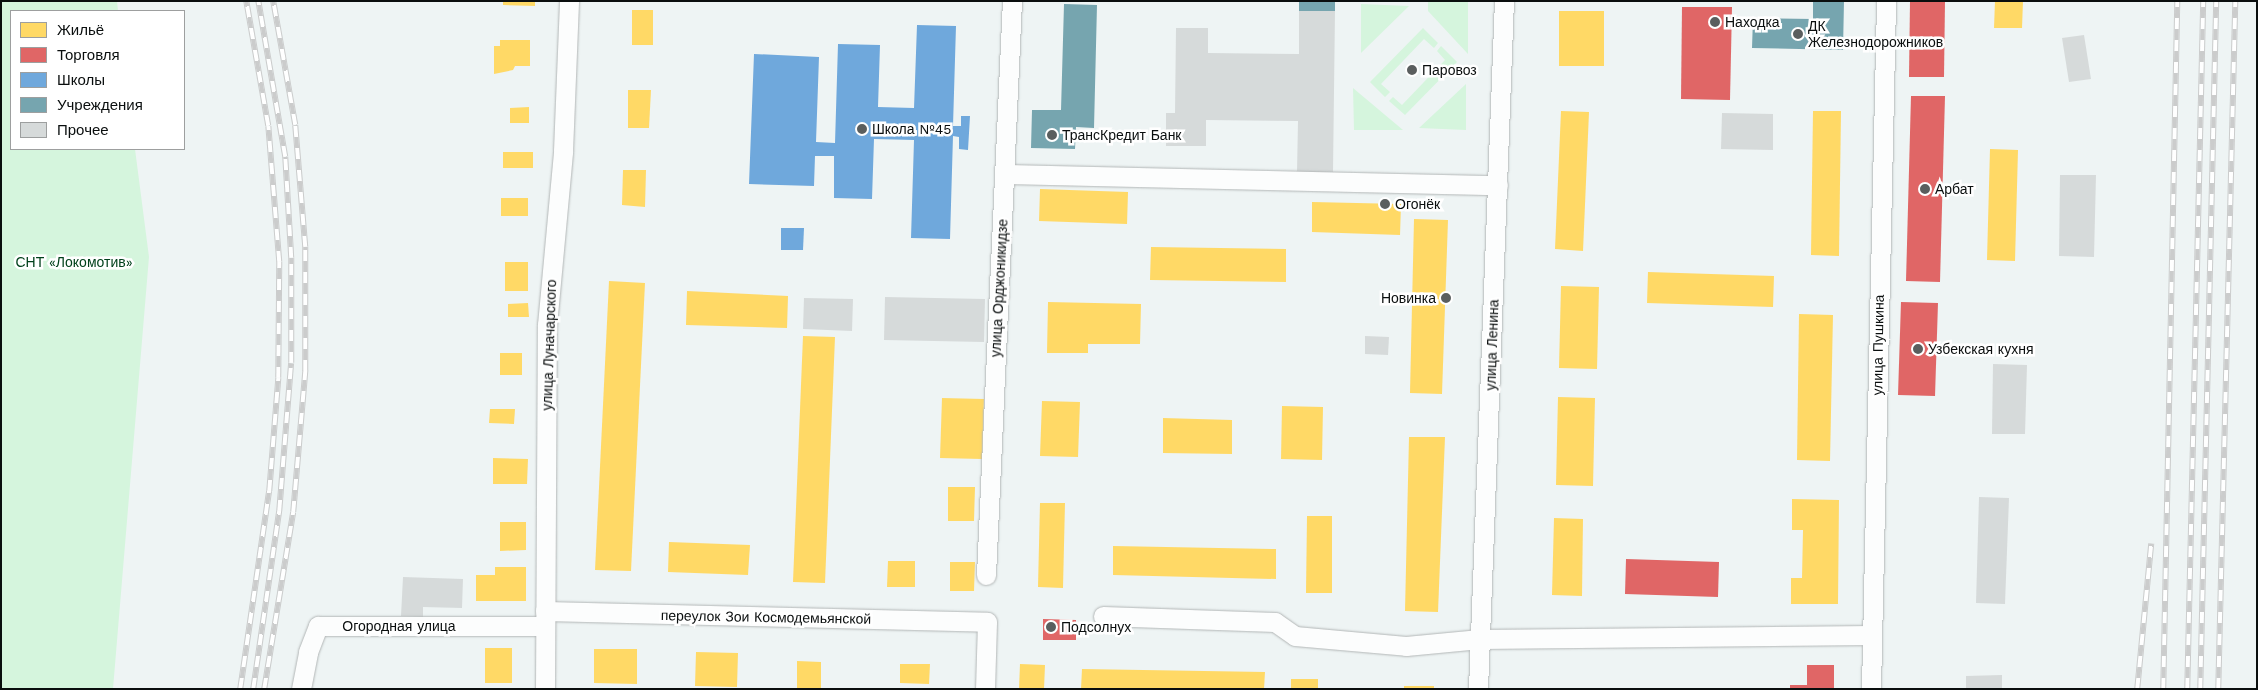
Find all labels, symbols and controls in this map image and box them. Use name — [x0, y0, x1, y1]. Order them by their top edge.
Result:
legend — [10, 10, 185, 150]
place label: Находка — [1725, 14, 1780, 30]
marker: Находка — [1709, 16, 1721, 28]
place label: ДК Железнодорожников — [1808, 18, 1943, 50]
text: Жильё — [57, 21, 104, 39]
marker: ДК Железнодорожников — [1792, 28, 1804, 40]
text: Торговля — [57, 46, 120, 64]
place label: Паровоз — [1422, 62, 1477, 78]
marker: Паровоз — [1406, 64, 1418, 76]
text: Школы — [57, 71, 105, 89]
text: Учреждения — [57, 96, 143, 114]
text: Прочее — [57, 121, 109, 139]
place label: Школа №45 — [872, 121, 951, 137]
marker: Школа №45 — [856, 123, 868, 135]
place label: ТрансКредит Банк — [1062, 127, 1181, 143]
marker: ТрансКредит Банк — [1046, 129, 1058, 141]
place label: Арбат — [1935, 181, 1974, 197]
marker: Арбат — [1919, 183, 1931, 195]
place label: Огонёк — [1395, 196, 1440, 212]
marker: Огонёк — [1379, 198, 1391, 210]
street label: улица Орджоникидзе — [987, 218, 1011, 358]
park label: СНТ «Локомотив» — [15, 254, 133, 270]
street label: улица Луначарского — [538, 279, 560, 411]
place label: Новинка — [1381, 290, 1436, 306]
marker: Новинка — [1440, 292, 1452, 304]
street label: улица Пушкина — [1869, 294, 1887, 396]
street label: улица Ленина — [1482, 299, 1502, 391]
place label: Узбекская кухня — [1928, 341, 2033, 357]
marker: Узбекская кухня — [1912, 343, 1924, 355]
street label: переулок Зои Космодемьянской — [661, 607, 871, 627]
street label: Огородная улица — [342, 618, 456, 634]
place label: Подсолнух — [1061, 619, 1131, 635]
marker: Подсолнух — [1045, 621, 1057, 633]

